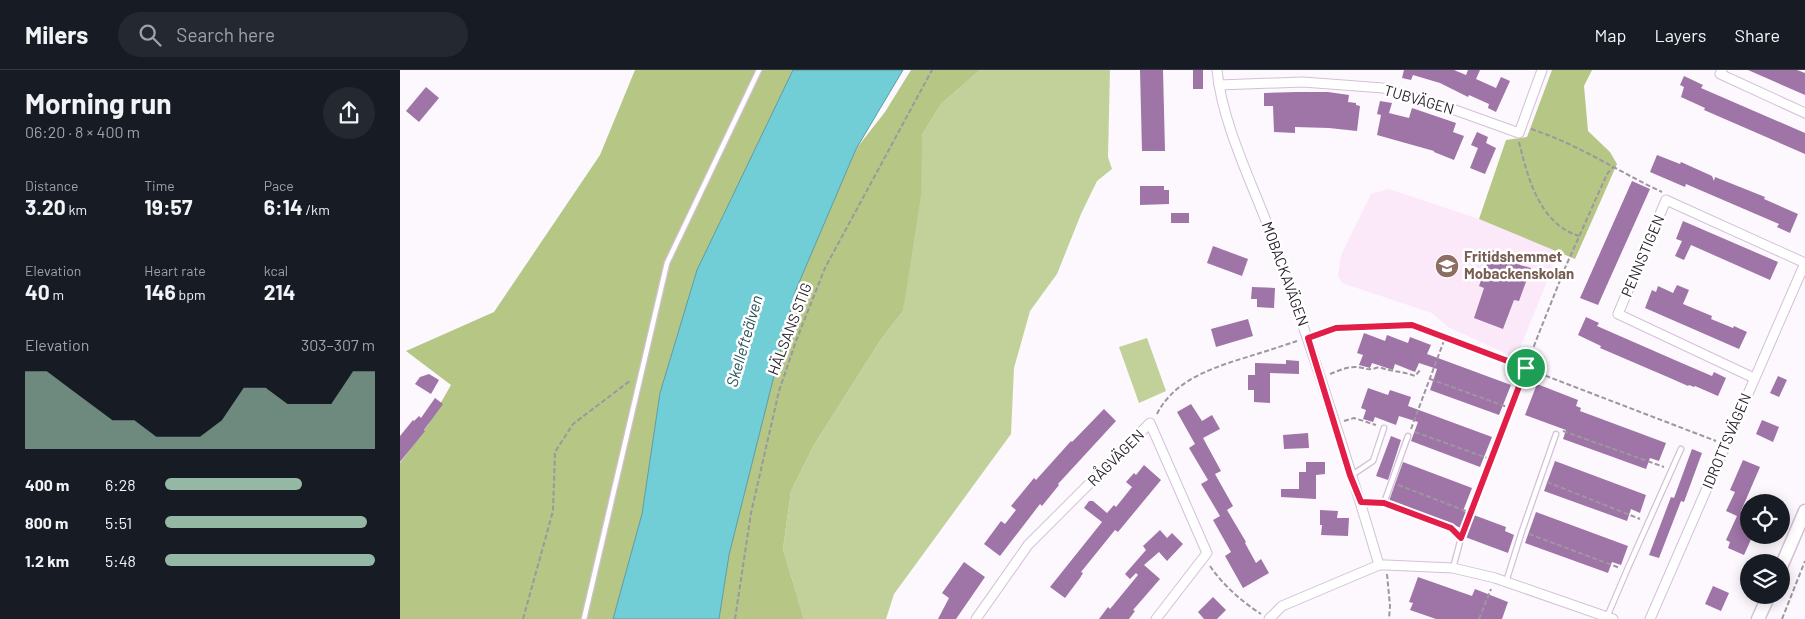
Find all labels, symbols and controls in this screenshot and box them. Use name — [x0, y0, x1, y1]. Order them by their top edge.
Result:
search box — [118, 12, 468, 57]
text: Milers — [25, 20, 88, 49]
icon: search — [136, 21, 164, 49]
text: Search here — [176, 23, 275, 46]
text: Map — [1594, 24, 1626, 46]
text: Layers — [1654, 24, 1707, 46]
text: Share — [1735, 24, 1780, 46]
street label: TUBVÄGEN — [1382, 80, 1456, 118]
text: Morning run — [25, 86, 172, 120]
button: share — [323, 87, 375, 139]
text: 06:20 · 8 × 400 m — [25, 122, 140, 141]
text: Distance — [25, 177, 78, 194]
text: Time — [144, 177, 175, 194]
text: Pace — [264, 177, 294, 194]
text: 3.20 — [25, 194, 66, 219]
text: 19:57 — [144, 194, 192, 219]
text: 6:14 — [264, 194, 303, 219]
text: km — [66, 201, 87, 218]
text: /km — [303, 201, 330, 218]
street label: PENNSTIGEN — [1617, 212, 1667, 299]
street label: MOBACKAVÄGEN — [1259, 219, 1313, 328]
place label: Fritidshemmet Mobackenskolan — [1464, 247, 1574, 282]
school or university icon: Fritidshemmet Mobackenskolan — [1434, 253, 1460, 279]
text: Elevation — [25, 262, 81, 279]
text: Heart rate — [144, 262, 206, 279]
text: kcal — [264, 262, 288, 279]
text: 40 — [25, 279, 50, 304]
text: 146 — [144, 279, 176, 304]
text: 214 — [264, 279, 295, 304]
street label: HÄLSANS STIG — [763, 280, 815, 377]
text: m — [50, 286, 64, 303]
text: bpm — [176, 286, 206, 303]
water label: Skellefteälven — [721, 293, 766, 389]
text: Elevation — [25, 335, 89, 354]
text: 303–307 m — [301, 335, 375, 354]
pin — [1505, 347, 1547, 389]
icon: arrive — [1512, 354, 1540, 382]
street label: IDROTTSVÄGEN — [1698, 390, 1754, 491]
street label: RÅGVÄGEN — [1083, 425, 1147, 489]
text: 400 m — [25, 475, 69, 494]
text: 6:28 — [105, 475, 136, 494]
map controls — [1740, 494, 1790, 604]
button: locate — [1740, 494, 1790, 544]
text: 800 m — [25, 513, 68, 532]
text: 5:51 — [105, 513, 132, 532]
text: 1.2 km — [25, 551, 69, 570]
text: 5:48 — [105, 551, 136, 570]
button: layers — [1740, 554, 1790, 604]

